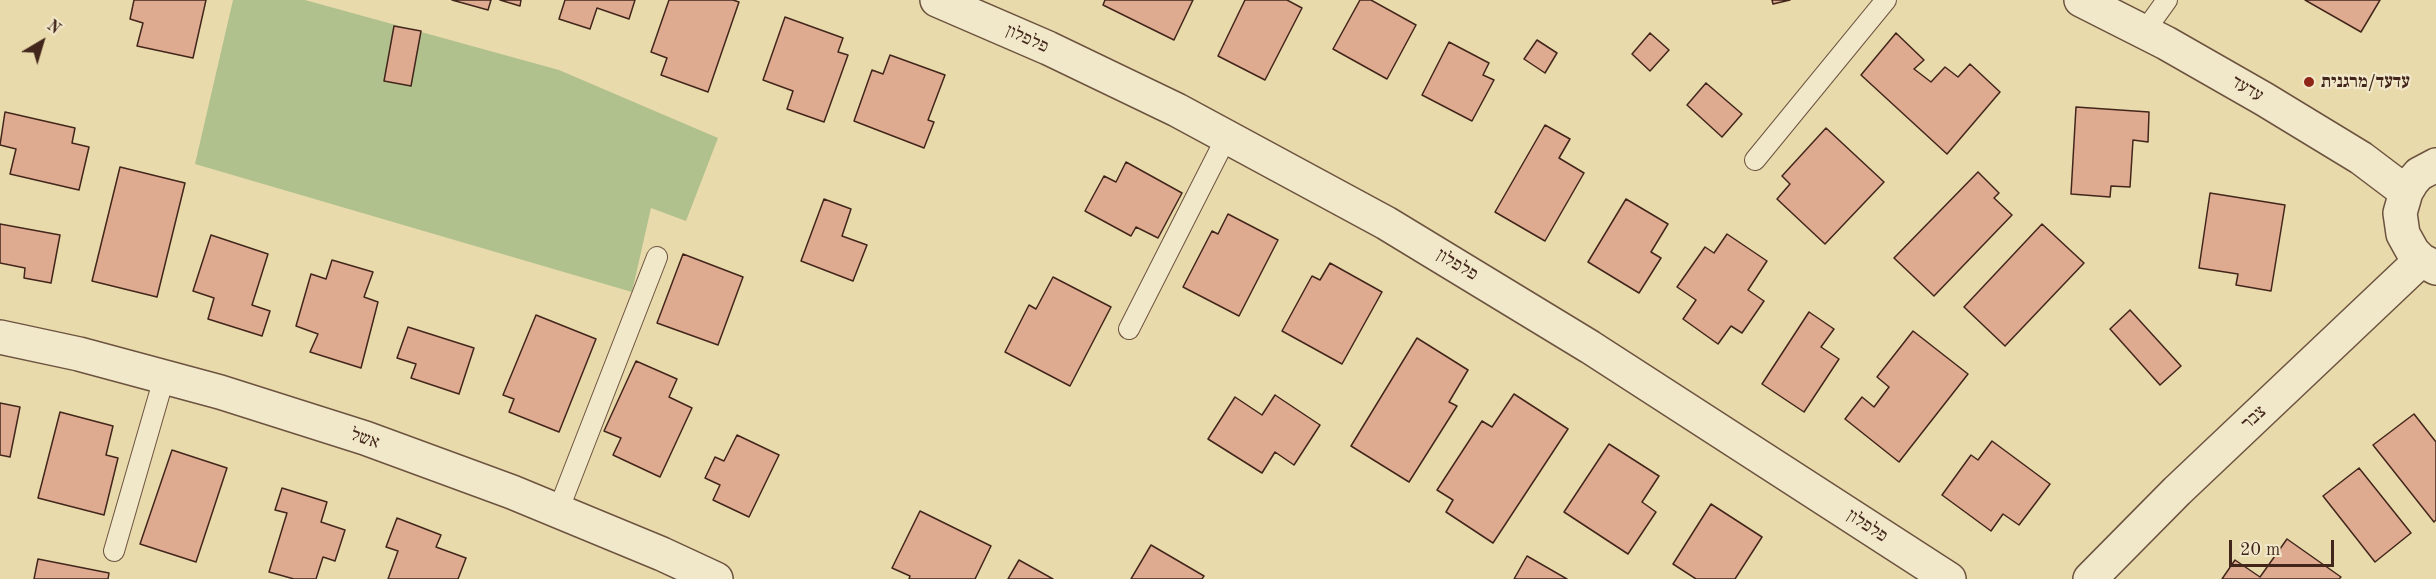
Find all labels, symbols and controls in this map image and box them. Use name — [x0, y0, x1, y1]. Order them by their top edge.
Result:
north arrow — [12, 12, 72, 72]
text: N — [43, 18, 63, 38]
street label: פלפלון — [1002, 20, 1052, 58]
street label: עדעד — [2227, 71, 2267, 107]
place label: עדעד/מרגנית — [2321, 71, 2410, 93]
marker: עדעד/מרגנית — [2302, 75, 2316, 89]
street label: פלפלון — [1432, 244, 1482, 286]
street label: צבר — [2237, 401, 2271, 435]
street label: אשל — [348, 424, 382, 454]
street label: פלפלון — [1842, 505, 1892, 547]
scale bar — [2232, 528, 2337, 566]
text: 20 m — [2240, 541, 2280, 559]

